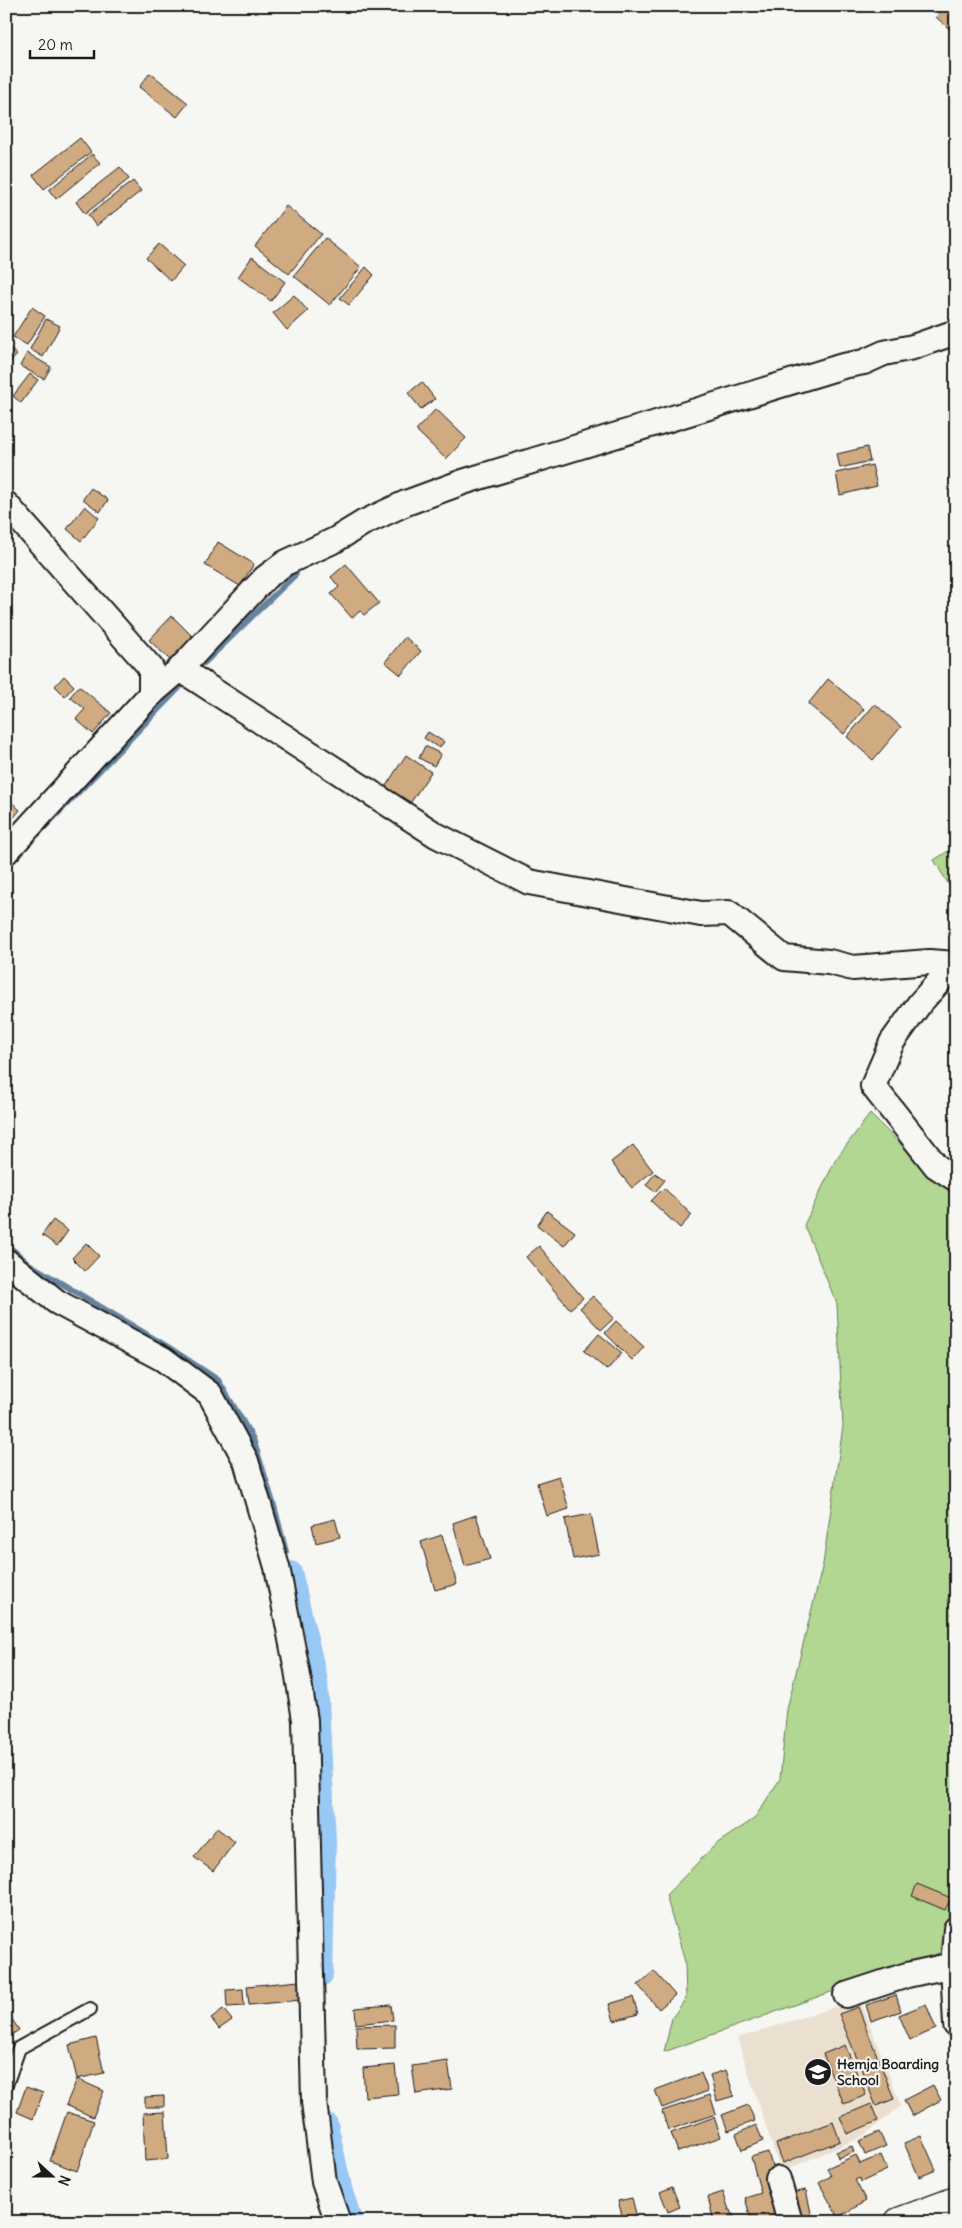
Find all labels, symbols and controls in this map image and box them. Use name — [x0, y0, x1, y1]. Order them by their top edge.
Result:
scale bar — [30, 28, 94, 60]
text: 20 m — [38, 35, 73, 54]
place label: Hemja Boarding School — [837, 2055, 939, 2089]
school or university icon: Hemja Boarding School — [803, 2057, 833, 2087]
north arrow — [28, 2150, 78, 2200]
text: N — [54, 2173, 74, 2188]

